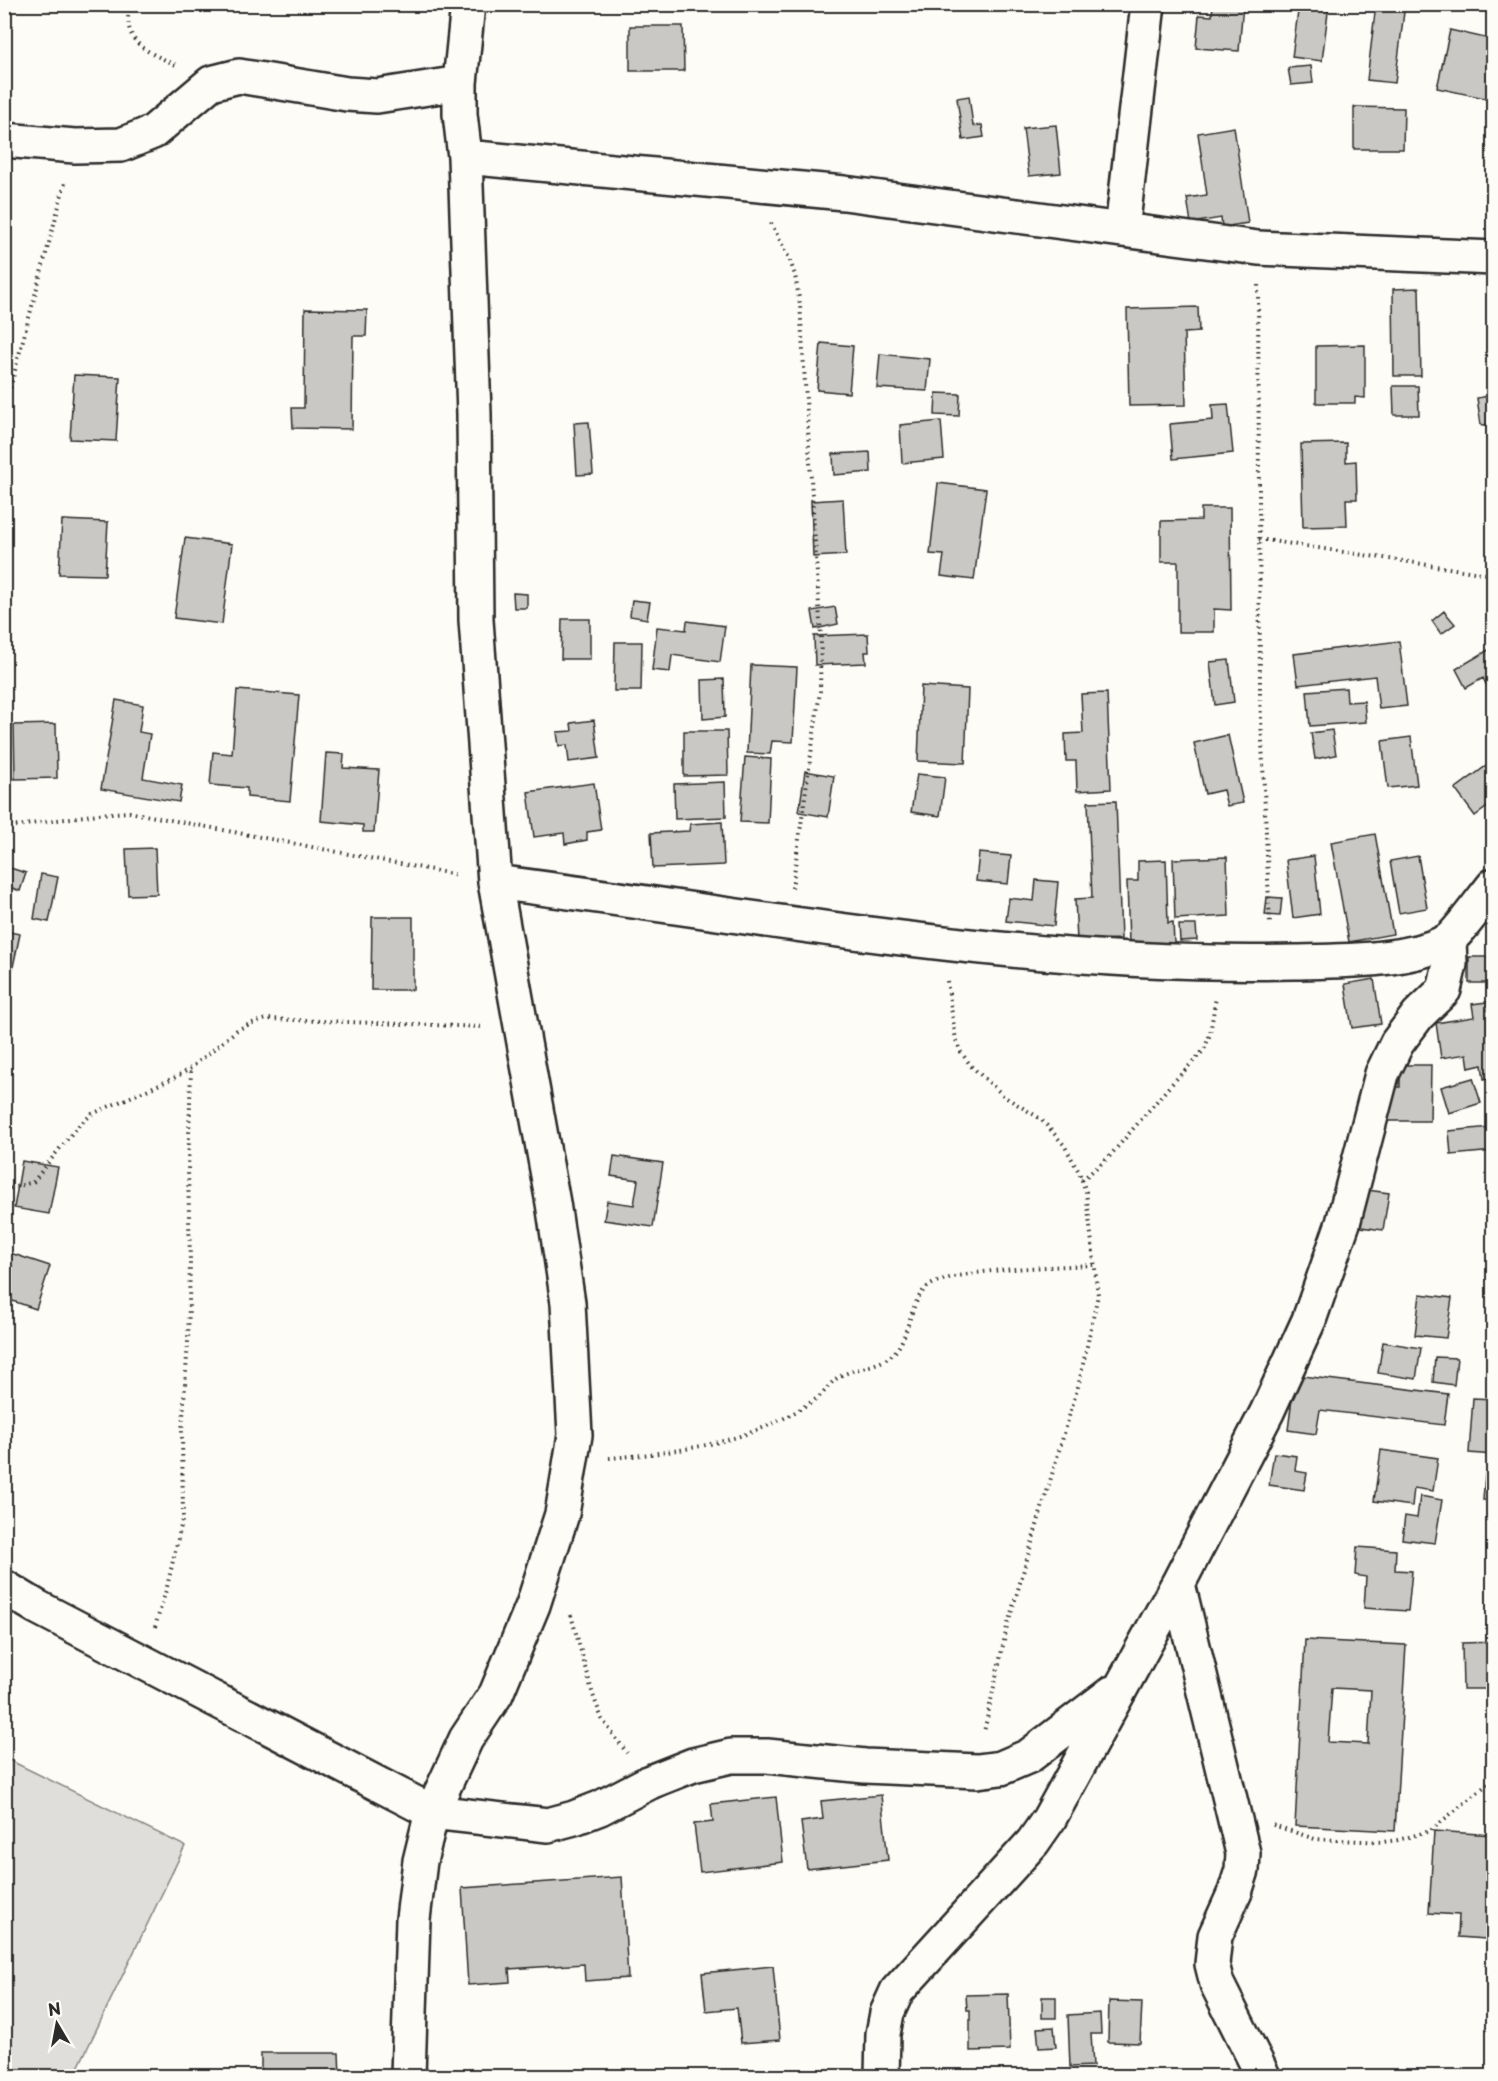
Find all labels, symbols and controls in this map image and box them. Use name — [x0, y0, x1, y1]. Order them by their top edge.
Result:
north arrow — [27, 1994, 87, 2054]
text: N — [46, 1995, 63, 2021]

